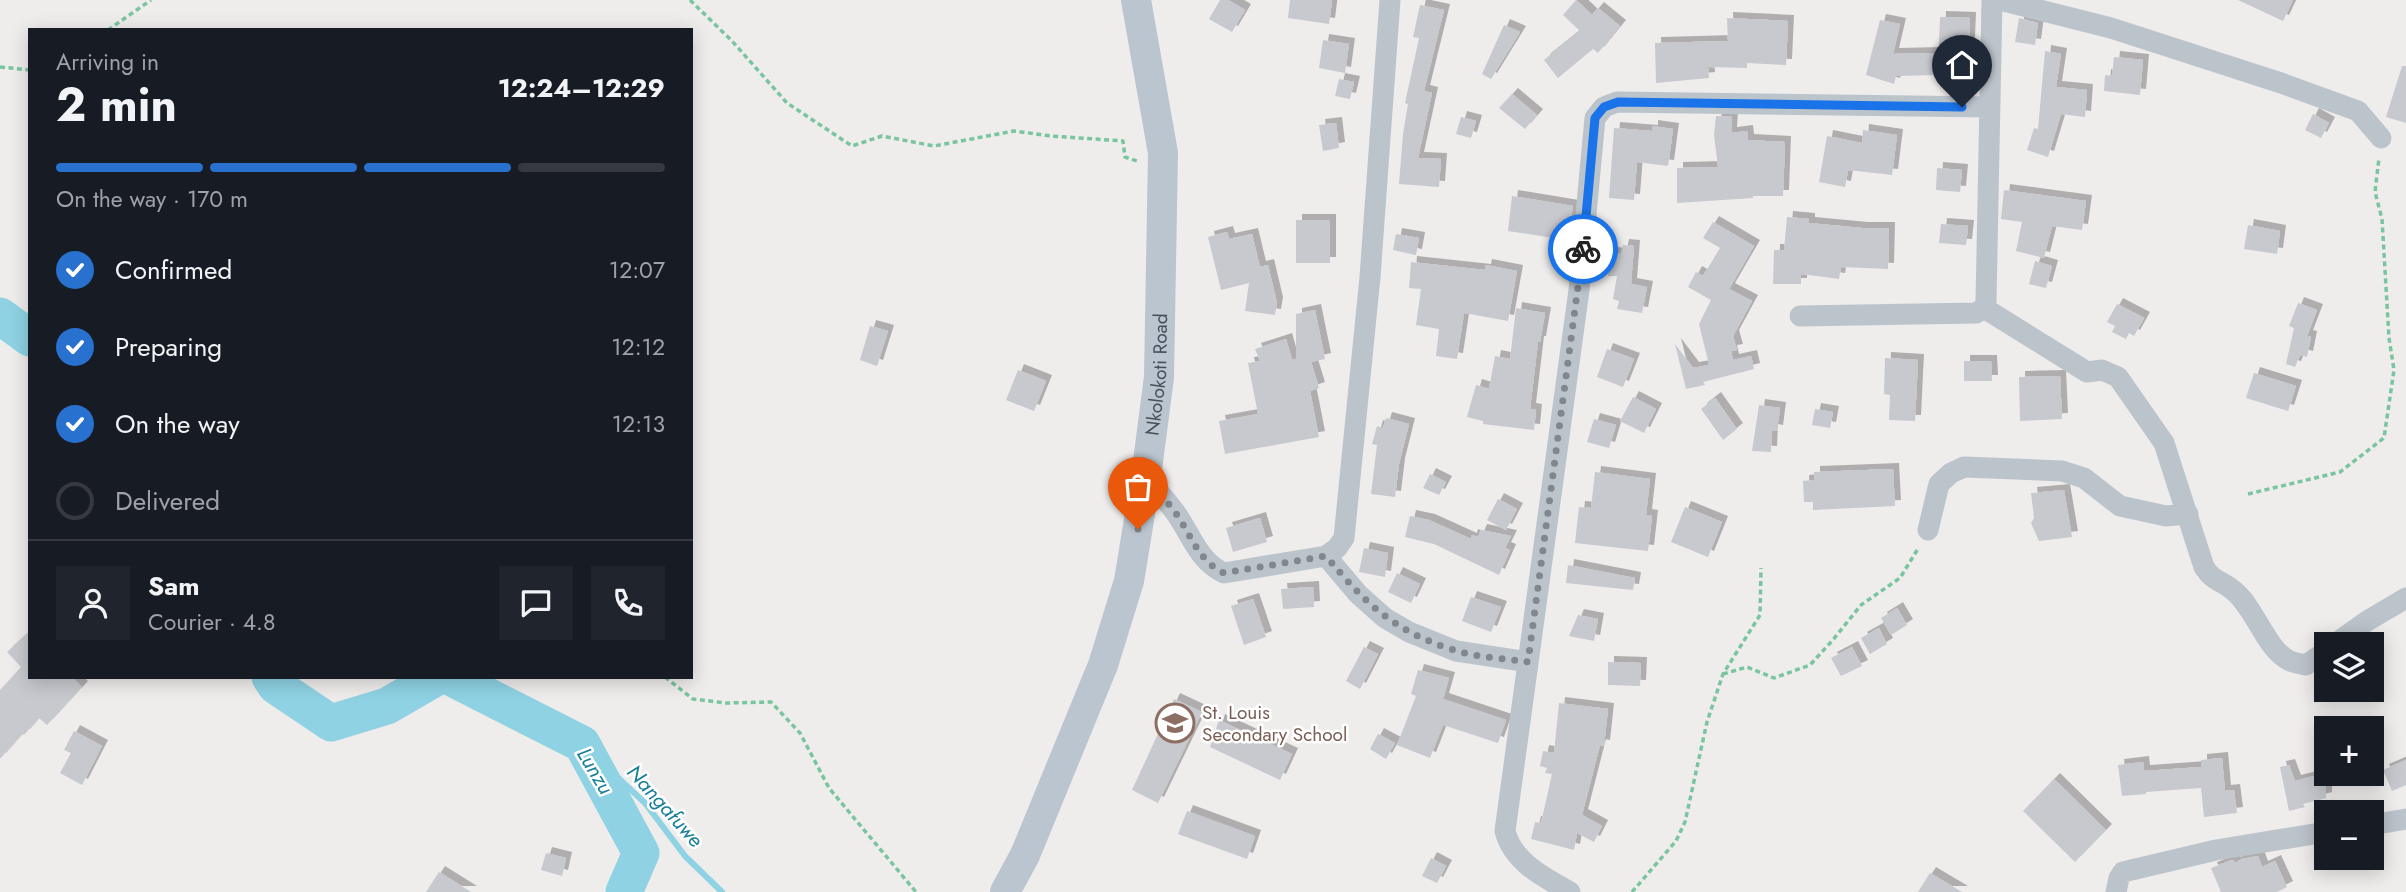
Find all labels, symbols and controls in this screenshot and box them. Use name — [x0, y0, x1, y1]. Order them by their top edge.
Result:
pin — [1932, 35, 1992, 107]
text: Arriving in — [56, 45, 159, 79]
icon: home — [1943, 46, 1981, 84]
text: 12:24–12:29 — [498, 69, 665, 107]
text: 2 min — [56, 72, 177, 138]
text: On the way · 170 m — [56, 182, 248, 216]
courier — [1548, 214, 1618, 284]
icon: bike — [1564, 230, 1602, 268]
icon: check — [56, 251, 94, 289]
text: Confirmed — [115, 251, 232, 289]
text: 12:07 — [609, 253, 665, 287]
street label: Nkolokoti Road — [1138, 313, 1174, 437]
icon: check — [56, 328, 94, 366]
text: Preparing — [115, 328, 222, 366]
text: 12:12 — [611, 330, 665, 364]
icon: check — [56, 405, 94, 443]
text: On the way — [115, 405, 240, 443]
text: 12:13 — [612, 407, 665, 441]
pin — [1108, 457, 1168, 529]
icon: bag — [1119, 468, 1157, 506]
text: Delivered — [115, 482, 220, 520]
button: person — [56, 566, 130, 640]
button: chat — [499, 566, 573, 640]
button: phone — [591, 566, 665, 640]
text: Sam — [148, 567, 200, 605]
text: Courier · 4.8 — [148, 605, 276, 639]
map controls — [2314, 632, 2384, 870]
button: layers — [2314, 632, 2384, 702]
place label: St. Louis Secondary School — [1202, 699, 1347, 748]
school or university icon: St. Louis Secondary School — [1154, 702, 1196, 744]
button: + — [2314, 716, 2384, 786]
water label: Lunzu — [569, 742, 621, 800]
water label: Nangafuwe — [620, 758, 711, 854]
button: − — [2314, 800, 2384, 870]

